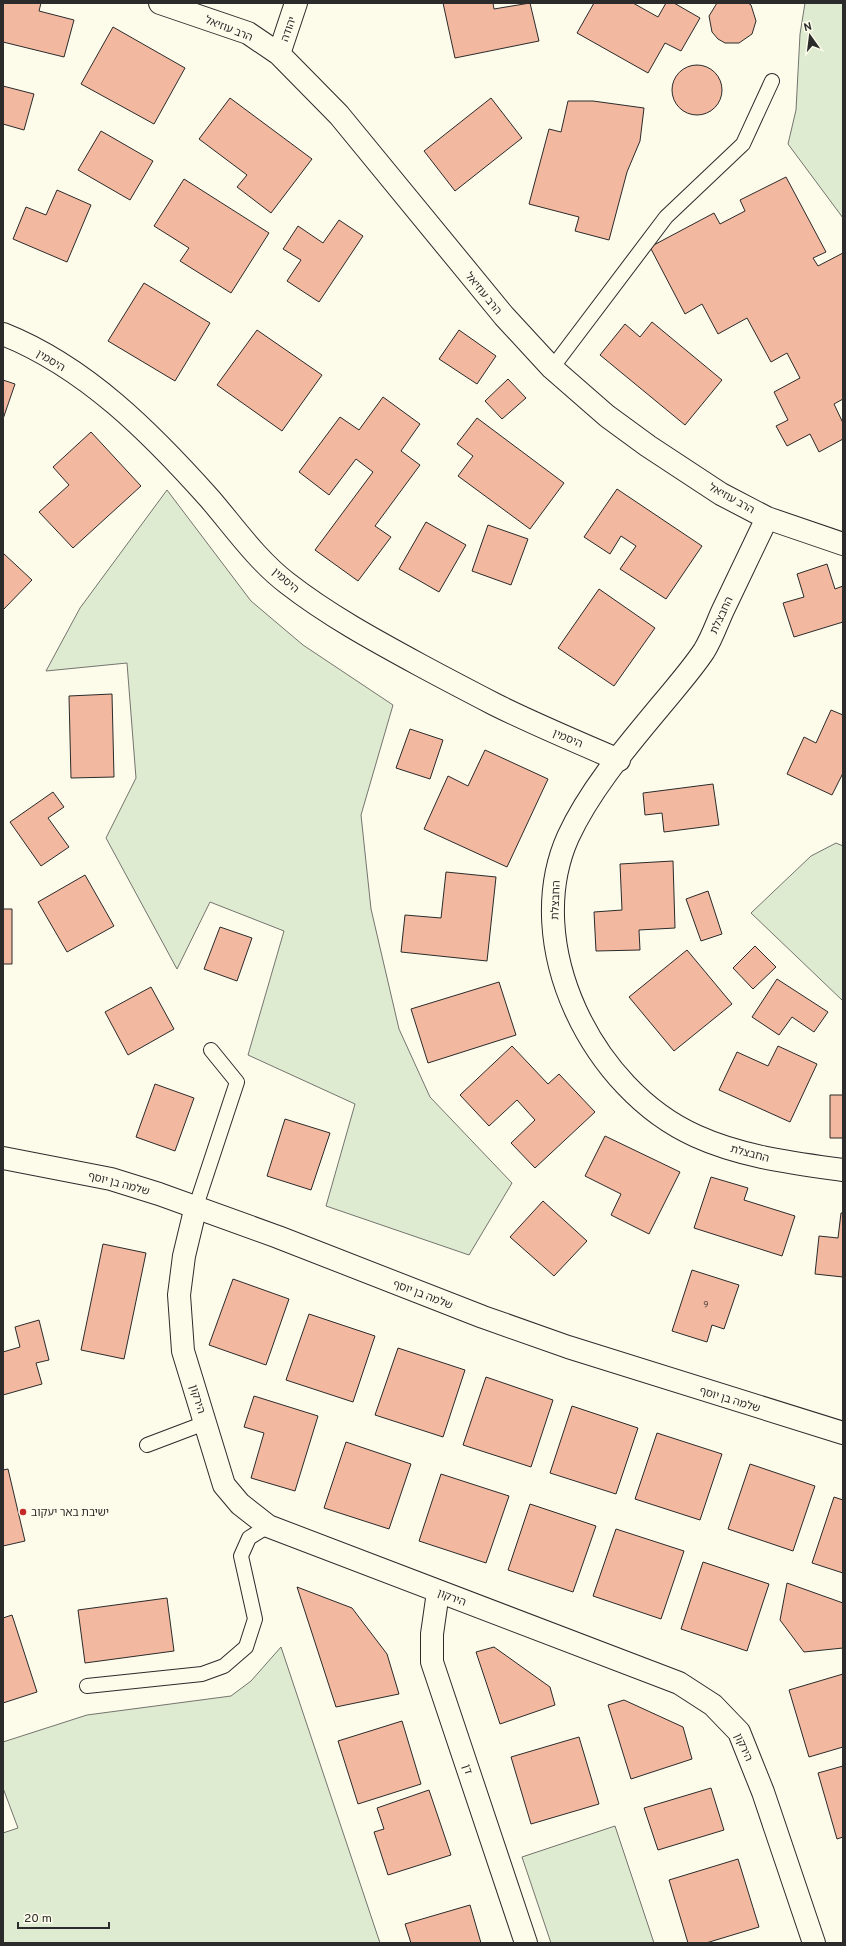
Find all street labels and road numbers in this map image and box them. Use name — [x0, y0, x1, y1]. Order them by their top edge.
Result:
street label: הרב עוזיאל — [203, 13, 255, 45]
street label: יהודה — [278, 15, 300, 44]
street label: הרב עוזיאל — [462, 270, 505, 318]
street label: היסמין — [33, 347, 68, 375]
street label: הרב עוזיאל — [706, 481, 757, 517]
street label: היסמין — [269, 565, 302, 596]
street label: החבצלת — [707, 594, 737, 636]
street label: היסמין — [550, 726, 585, 752]
street label: החבצלת — [548, 880, 564, 920]
street label: החבצלת — [729, 1142, 771, 1166]
street label: שלמה בן יוסף — [86, 1169, 151, 1199]
street label: שלמה בן יוסף — [391, 1277, 455, 1313]
street label: הירקון — [186, 1383, 208, 1416]
street label: שלמה בן יוסף — [698, 1384, 762, 1416]
street label: הירקון — [435, 1586, 468, 1610]
street label: הירקון — [731, 1731, 756, 1764]
street label: דן — [459, 1763, 475, 1776]

